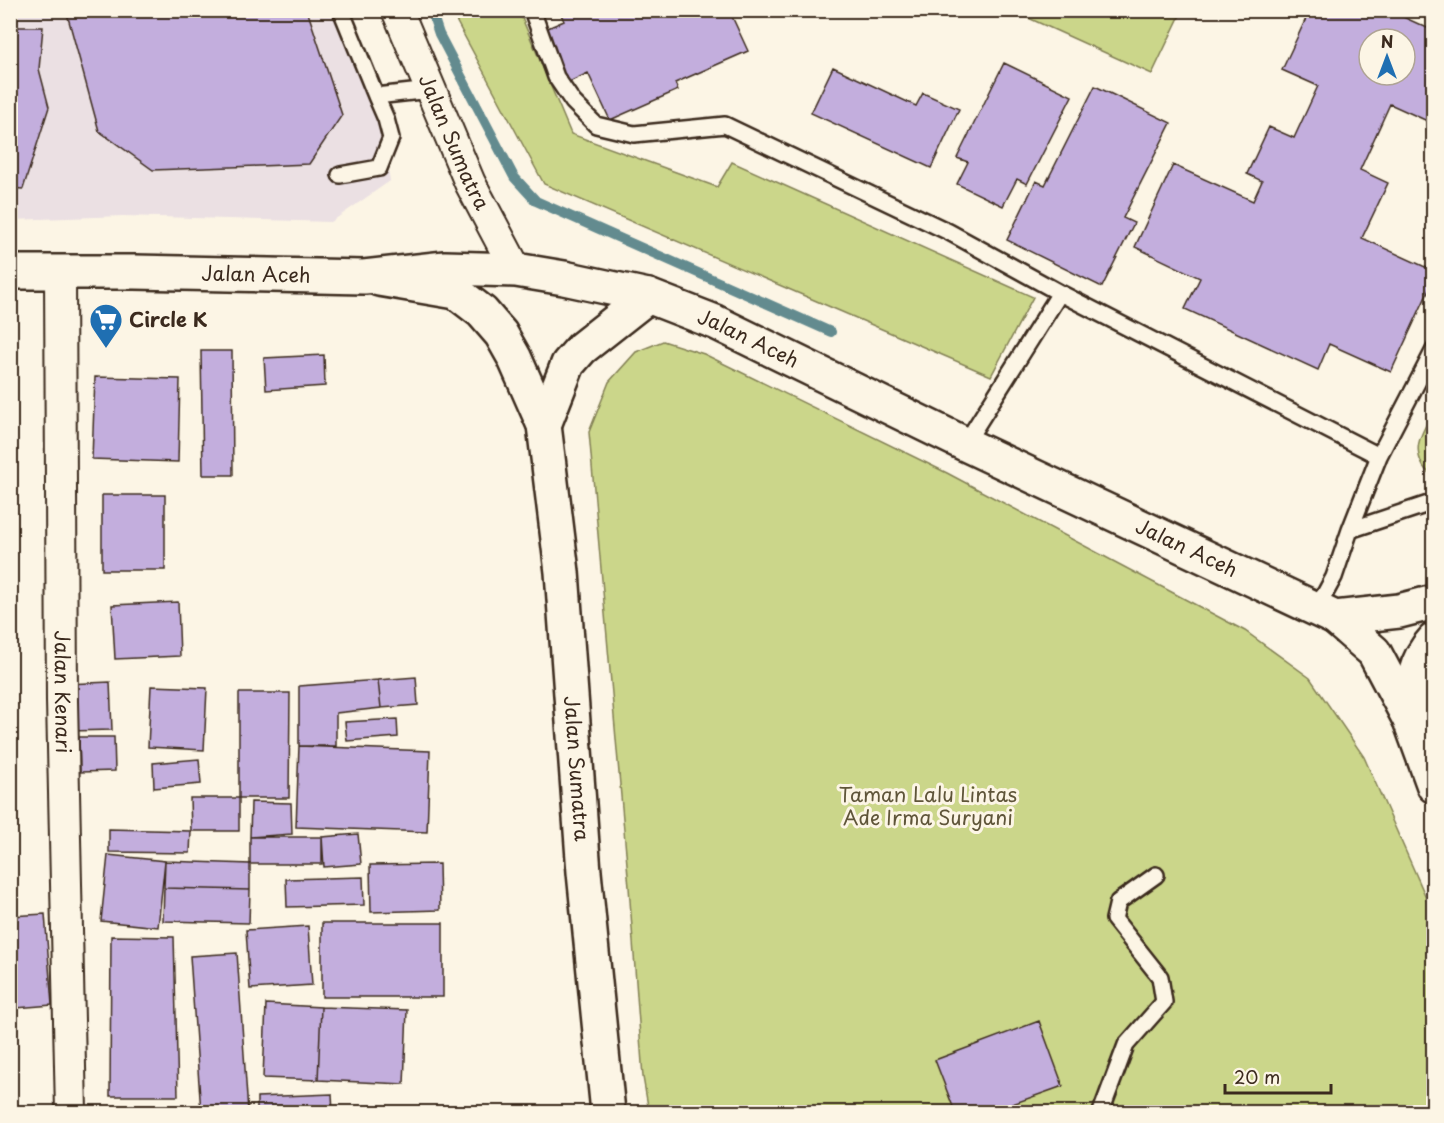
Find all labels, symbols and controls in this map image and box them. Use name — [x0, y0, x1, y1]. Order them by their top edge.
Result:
north arrow — [1357, 27, 1417, 87]
text: N — [1381, 29, 1393, 53]
street label: Jalan Sumatra — [412, 69, 498, 216]
street label: Jalan Aceh — [201, 257, 311, 290]
street label: Jalan Aceh — [693, 301, 804, 375]
supermarket icon: Circle K — [88, 302, 124, 349]
place label: Circle K — [129, 304, 208, 334]
street label: Jalan Aceh — [1131, 510, 1243, 584]
street label: Jalan Kenari — [48, 630, 79, 754]
street label: Jalan Sumatra — [557, 695, 598, 843]
park label: Taman Lalu Lintas Ade Irma Suryani — [839, 779, 1017, 832]
scale bar — [1225, 1057, 1332, 1095]
text: 20 m — [1234, 1063, 1280, 1090]

